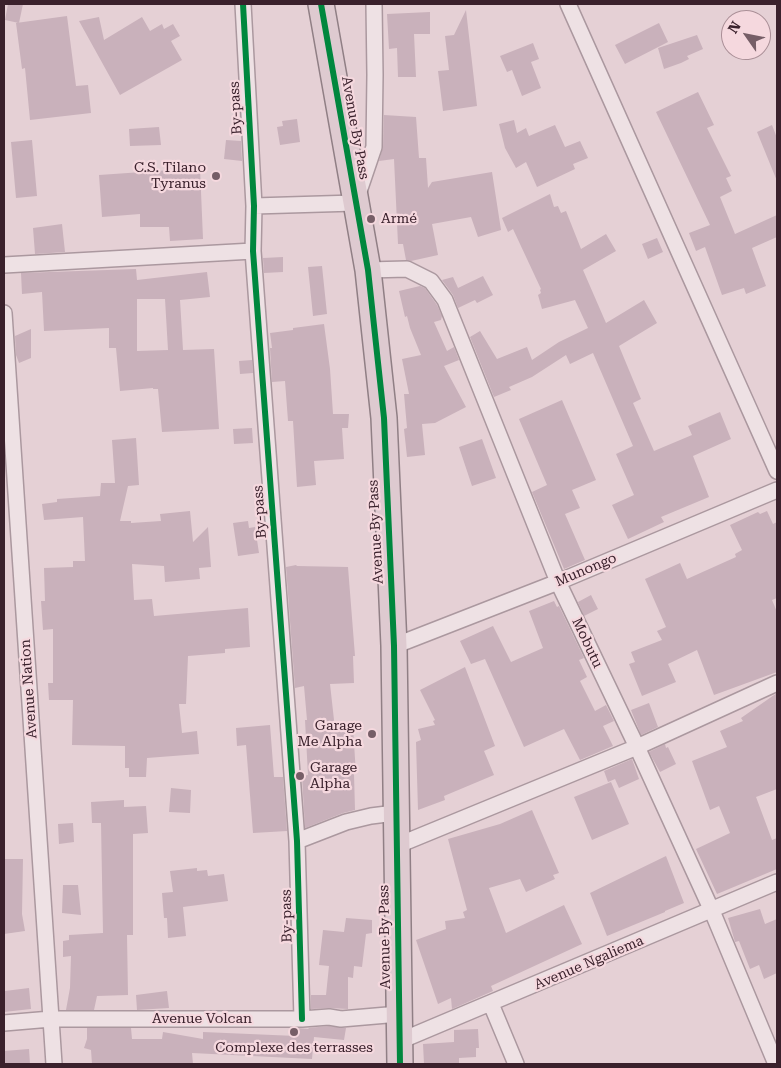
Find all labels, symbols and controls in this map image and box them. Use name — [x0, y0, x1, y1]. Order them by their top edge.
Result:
north arrow — [721, 10, 771, 60]
text: N — [725, 18, 744, 36]
street label: Avenue By Pass — [338, 75, 372, 181]
street label: By-pass — [226, 81, 246, 135]
place label: C.S. Tilano Tyranus — [134, 160, 206, 192]
marker: C.S. Tilano Tyranus — [210, 170, 222, 182]
place label: Armé — [381, 211, 417, 227]
marker: Armé — [365, 213, 377, 225]
street label: Avenue By Pass — [365, 479, 387, 585]
street label: By-pass — [250, 485, 270, 539]
street label: Munongo — [553, 550, 619, 590]
street label: Mobutu — [568, 615, 606, 671]
street label: Avenue Nation — [17, 639, 41, 739]
place label: Garage Me Alpha — [297, 718, 362, 750]
marker: Garage Me Alpha — [366, 728, 378, 740]
place label: Garage Alpha — [310, 760, 357, 792]
marker: Garage Alpha — [294, 770, 306, 782]
street label: Avenue By Pass — [376, 885, 394, 989]
street label: By-pass — [278, 889, 296, 943]
street label: Avenue Ngaliema — [532, 932, 646, 994]
street label: Avenue Volcan — [152, 1011, 252, 1027]
marker: Complexe des terrasses — [288, 1026, 300, 1038]
place label: Complexe des terrasses — [215, 1040, 373, 1056]

